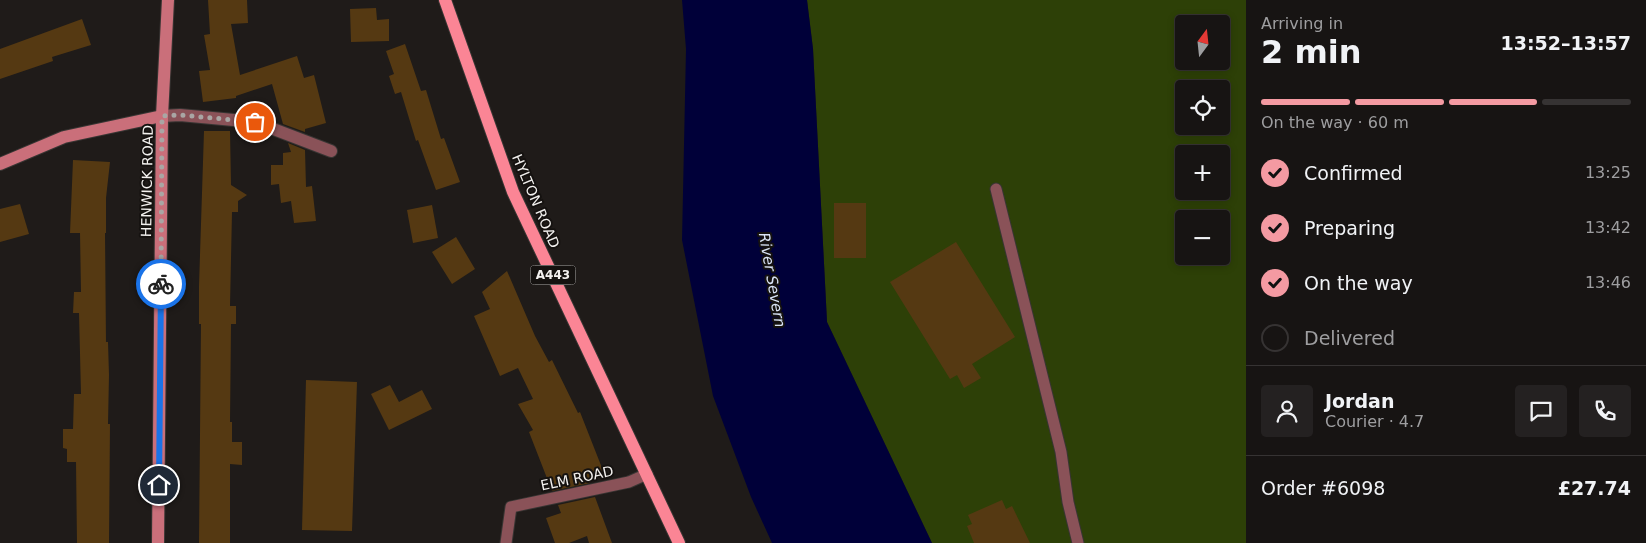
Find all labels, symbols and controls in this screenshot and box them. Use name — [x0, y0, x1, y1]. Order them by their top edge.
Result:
text: Arriving in — [1261, 14, 1343, 33]
north arrow — [1175, 15, 1230, 70]
map controls — [1175, 15, 1230, 265]
text: 13:52–13:57 — [1501, 32, 1631, 54]
text: 2 min — [1261, 33, 1362, 71]
button: locate — [1175, 80, 1230, 135]
pin — [234, 101, 276, 143]
icon: bag — [241, 108, 269, 136]
text: On the way · 60 m — [1261, 113, 1409, 132]
street label: HENWICK ROAD — [138, 125, 156, 237]
button: + — [1175, 145, 1230, 200]
street label: HYLTON ROAD — [509, 152, 563, 250]
icon: check — [1261, 159, 1289, 187]
text: Confirmed — [1304, 162, 1403, 184]
text: 13:25 — [1585, 163, 1631, 182]
button: − — [1175, 210, 1230, 265]
icon: check — [1261, 214, 1289, 242]
text: Preparing — [1304, 217, 1395, 239]
text: 13:42 — [1585, 218, 1631, 237]
water label: River Severn — [755, 231, 789, 329]
courier — [136, 259, 186, 309]
road number: A443 — [530, 266, 576, 284]
icon: check — [1261, 269, 1289, 297]
icon: bike — [147, 270, 175, 298]
text: On the way — [1304, 272, 1413, 294]
text: 13:46 — [1585, 273, 1631, 292]
text: Delivered — [1304, 327, 1395, 349]
button: person — [1261, 385, 1313, 437]
button: chat — [1515, 385, 1567, 437]
button: phone — [1579, 385, 1631, 437]
text: Jordan — [1325, 390, 1394, 412]
text: Courier · 4.7 — [1325, 412, 1424, 431]
street label: ELM ROAD — [539, 462, 615, 494]
pin — [138, 464, 180, 506]
icon: home — [145, 471, 173, 499]
text: Order #6098 — [1261, 477, 1385, 499]
text: £27.74 — [1558, 477, 1631, 499]

